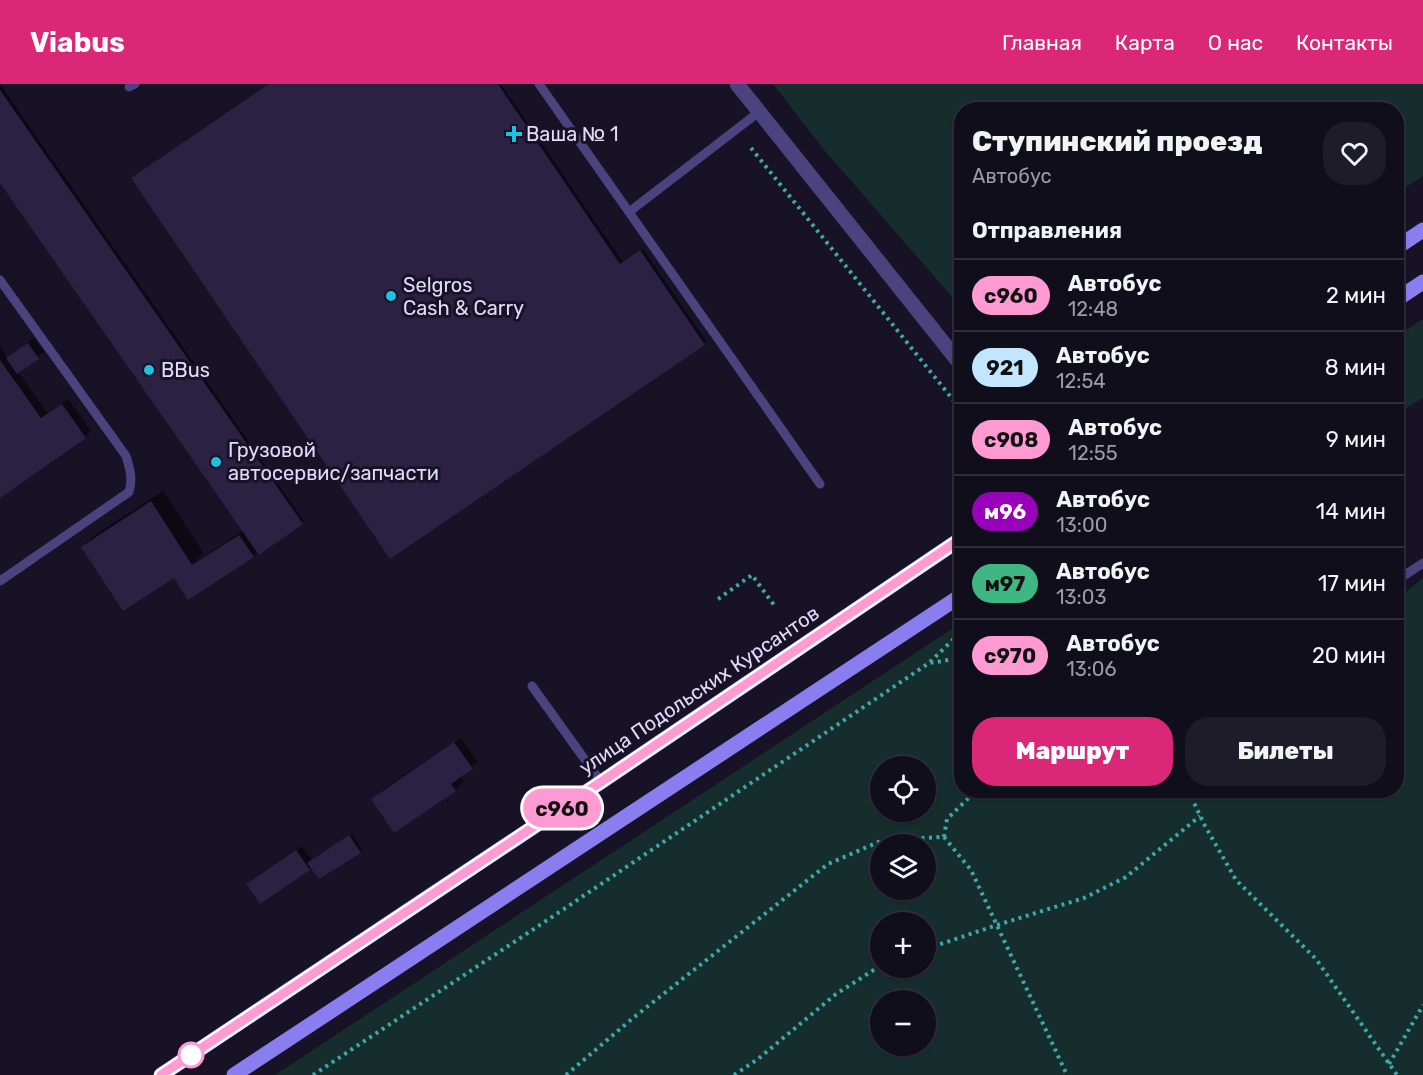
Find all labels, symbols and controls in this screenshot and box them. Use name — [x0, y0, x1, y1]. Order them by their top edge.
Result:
text: Viabus — [30, 26, 125, 59]
text: Главная — [1002, 30, 1082, 55]
text: Карта — [1115, 30, 1175, 55]
text: О нас — [1208, 30, 1263, 55]
text: Контакты — [1296, 30, 1393, 55]
place label: Ваша № 1 — [526, 122, 619, 146]
button: heart — [1323, 122, 1386, 185]
text: Ступинский проезд — [972, 125, 1262, 158]
marker: Ваша № 1 — [507, 127, 521, 141]
text: Автобус — [972, 164, 1052, 188]
text: Отправления — [972, 217, 1122, 244]
text: Автобус — [1068, 270, 1161, 297]
place label: Selgros Cash & Carry — [403, 273, 524, 320]
text: 2 мин — [1326, 282, 1386, 309]
text: с960 — [984, 283, 1038, 308]
marker: Selgros Cash & Carry — [384, 289, 398, 303]
text: 12:48 — [1068, 297, 1118, 321]
text: Автобус — [1056, 342, 1150, 369]
text: 8 мин — [1325, 354, 1386, 381]
text: 921 — [986, 355, 1024, 380]
place label: BBus — [161, 358, 210, 382]
marker: BBus — [142, 363, 156, 377]
text: 12:54 — [1056, 369, 1106, 393]
text: Автобус — [1068, 414, 1162, 441]
text: 9 мин — [1326, 426, 1386, 453]
text: с908 — [984, 427, 1038, 452]
place label: Грузовой автосервис/запчасти — [228, 438, 439, 485]
text: 12:55 — [1068, 441, 1118, 465]
marker: Грузовой автосервис/запчасти — [209, 455, 223, 469]
text: Автобус — [1056, 486, 1150, 513]
text: 14 мин — [1316, 498, 1386, 525]
text: м96 — [984, 499, 1026, 524]
text: 13:00 — [1056, 513, 1107, 537]
text: Автобус — [1056, 558, 1150, 585]
text: 17 мин — [1318, 570, 1386, 597]
text: м97 — [985, 571, 1025, 596]
text: 13:03 — [1056, 585, 1106, 609]
street label: улица Подольских Курсантов — [574, 600, 824, 780]
text: Автобус — [1066, 630, 1160, 657]
text: 20 мин — [1312, 642, 1386, 669]
text: с970 — [984, 643, 1036, 668]
text: 13:06 — [1066, 657, 1117, 681]
button: Маршрут — [972, 717, 1173, 786]
button: Билеты — [1185, 717, 1386, 786]
map controls — [870, 756, 936, 1056]
button: locate — [870, 756, 936, 822]
line badge: с960 — [520, 788, 604, 828]
text: с960 — [535, 796, 589, 821]
button: layers — [870, 834, 936, 900]
button: + — [870, 912, 936, 978]
button: − — [870, 990, 936, 1056]
unlabelled marker — [178, 1042, 204, 1068]

